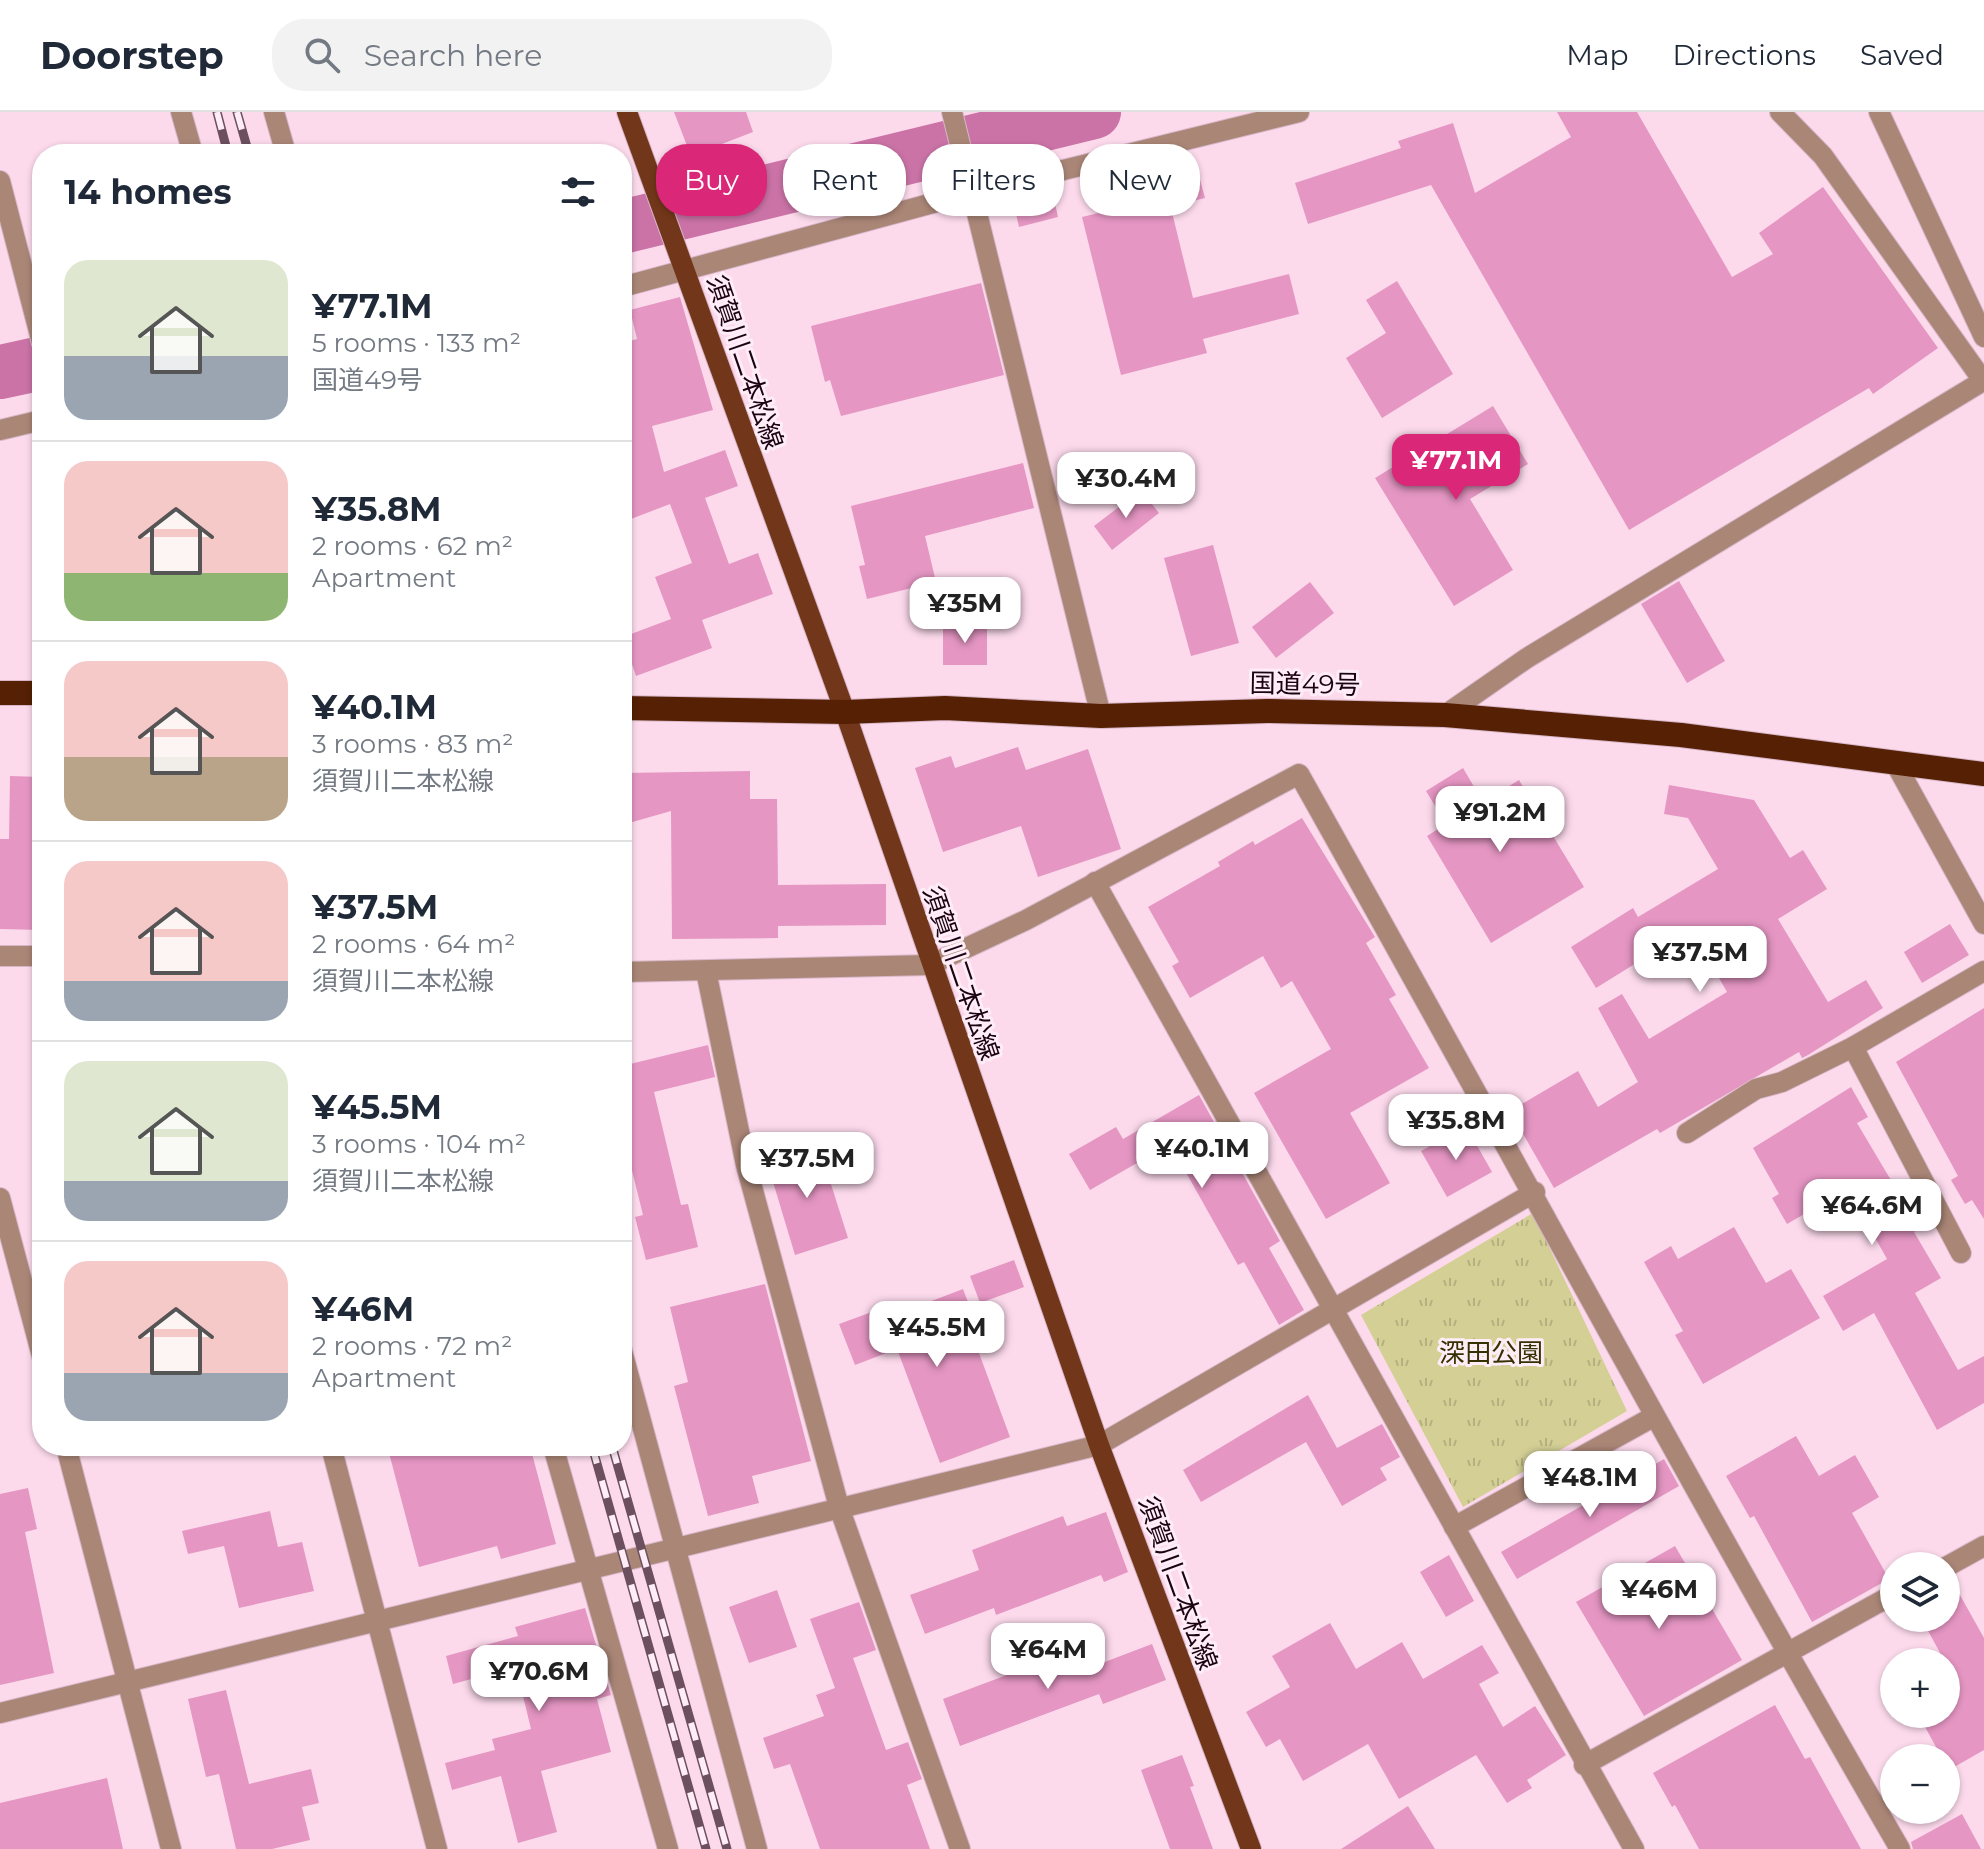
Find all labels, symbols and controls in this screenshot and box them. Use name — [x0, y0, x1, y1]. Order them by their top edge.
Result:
search box — [272, 19, 832, 91]
text: Doorstep — [40, 32, 224, 79]
icon: search — [300, 33, 344, 77]
text: Search here — [364, 37, 542, 74]
text: Map — [1566, 38, 1628, 72]
text: Directions — [1672, 38, 1816, 72]
text: Saved — [1860, 38, 1944, 72]
chip: Buy — [656, 144, 767, 216]
chip: Rent — [783, 144, 906, 216]
chip: Filters — [922, 144, 1064, 216]
chip: New — [1080, 144, 1200, 216]
icon: filters — [556, 170, 600, 214]
text: 14 homes — [64, 171, 232, 213]
street label: 須賀川二本松線 — [700, 271, 790, 453]
text: ¥77.1M — [312, 285, 432, 327]
icon: home — [128, 292, 224, 388]
text: 5 rooms · 133 m² — [312, 327, 521, 359]
text: 国道49号 — [312, 364, 423, 396]
pin: ¥77.1M — [1391, 434, 1521, 502]
text: ¥77.1M — [1410, 444, 1502, 476]
pin: ¥30.4M — [1061, 452, 1191, 520]
text: ¥30.4M — [1075, 462, 1177, 494]
text: ¥35.8M — [312, 488, 442, 530]
icon: home — [128, 493, 224, 589]
text: 2 rooms · 62 m² — [312, 530, 513, 562]
text: Apartment — [312, 562, 456, 594]
pin: ¥35M — [918, 577, 1012, 645]
text: ¥35M — [928, 587, 1002, 619]
street label: 国道49号 — [1249, 667, 1361, 701]
text: ¥40.1M — [312, 686, 437, 728]
icon: home — [128, 693, 224, 789]
text: 3 rooms · 83 m² — [312, 728, 513, 760]
text: 須賀川二本松線 — [312, 765, 494, 797]
pin: ¥91.2M — [1435, 786, 1565, 854]
text: ¥91.2M — [1453, 796, 1547, 828]
street label: 須賀川二本松線 — [916, 882, 1006, 1064]
text: ¥37.5M — [312, 886, 438, 928]
icon: home — [128, 893, 224, 989]
pin: ¥37.5M — [1635, 926, 1765, 994]
text: 2 rooms · 64 m² — [312, 928, 515, 960]
text: ¥37.5M — [1652, 936, 1748, 968]
text: 須賀川二本松線 — [312, 965, 494, 997]
text: ¥45.5M — [312, 1086, 442, 1128]
icon: home — [128, 1093, 224, 1189]
pin: ¥35.8M — [1391, 1094, 1521, 1162]
text: ¥35.8M — [1406, 1104, 1506, 1136]
pin: ¥40.1M — [1137, 1122, 1267, 1190]
text: 3 rooms · 104 m² — [312, 1128, 526, 1160]
pin: ¥37.5M — [742, 1132, 872, 1200]
text: ¥40.1M — [1154, 1132, 1250, 1164]
text: ¥37.5M — [759, 1142, 855, 1174]
text: 須賀川二本松線 — [312, 1165, 494, 1197]
pin: ¥64.6M — [1807, 1179, 1937, 1247]
text: ¥64.6M — [1821, 1189, 1923, 1221]
text: ¥46M — [312, 1288, 414, 1330]
icon: home — [128, 1293, 224, 1389]
pin: ¥45.5M — [872, 1301, 1002, 1369]
text: ¥45.5M — [887, 1311, 987, 1343]
text: 2 rooms · 72 m² — [312, 1330, 512, 1362]
park label: 深田公園 — [1439, 1337, 1543, 1369]
text: Apartment — [312, 1362, 456, 1394]
pin: ¥48.1M — [1525, 1451, 1655, 1519]
text: ¥48.1M — [1542, 1461, 1638, 1493]
street label: 須賀川二本松線 — [1132, 1492, 1224, 1674]
map controls — [1880, 1552, 1960, 1824]
button: layers — [1880, 1552, 1960, 1632]
pin: ¥46M — [1612, 1563, 1706, 1631]
text: ¥46M — [1620, 1573, 1698, 1605]
pin: ¥64M — [1001, 1623, 1095, 1691]
text: ¥64M — [1009, 1633, 1087, 1665]
pin: ¥70.6M — [474, 1645, 604, 1713]
button: + — [1880, 1648, 1960, 1728]
text: ¥70.6M — [489, 1655, 589, 1687]
button: − — [1880, 1744, 1960, 1824]

